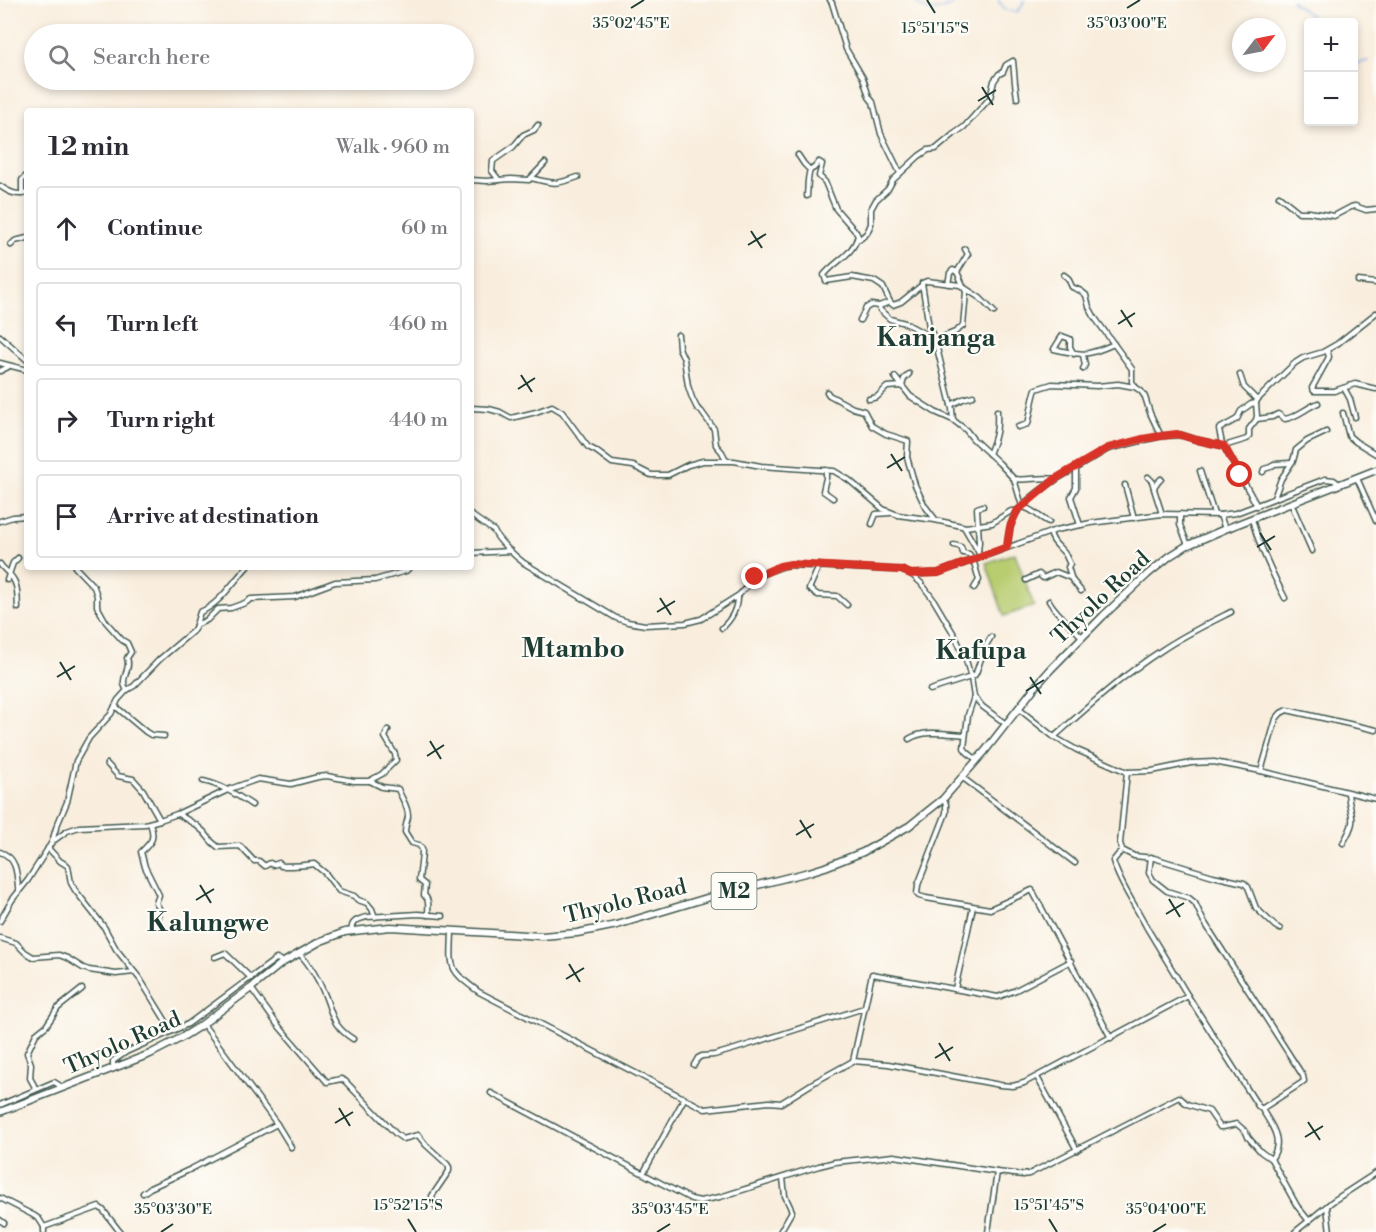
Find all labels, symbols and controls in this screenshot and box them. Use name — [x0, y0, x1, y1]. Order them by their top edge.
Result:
text: 35°02'45"E — [592, 14, 670, 33]
text: 35°03'00"E — [1087, 14, 1167, 33]
north arrow — [1232, 18, 1286, 72]
map controls — [1304, 18, 1358, 126]
button: + — [1304, 18, 1358, 72]
text: 15°51'15"S — [901, 19, 969, 38]
search box — [24, 24, 474, 90]
icon: search — [45, 41, 78, 74]
text: Search here — [93, 44, 210, 71]
button: − — [1304, 72, 1358, 126]
text: 12 min — [48, 131, 129, 163]
text: Walk · 960 m — [336, 135, 450, 160]
icon: ahead — [50, 212, 83, 245]
text: Continue — [107, 215, 203, 242]
text: 60 m — [401, 216, 448, 241]
icon: left — [50, 308, 83, 341]
text: Turn left — [107, 311, 198, 338]
text: 460 m — [389, 312, 448, 337]
district label: Kanjanga — [876, 322, 996, 354]
icon: right — [50, 404, 83, 437]
text: Turn right — [107, 407, 215, 434]
text: 440 m — [389, 408, 448, 433]
route start — [1226, 461, 1252, 487]
icon: arrive — [50, 500, 83, 533]
text: Arrive at destination — [107, 503, 319, 530]
street label: Thyolo Road — [1046, 545, 1156, 651]
route end — [741, 563, 767, 589]
district label: Mtambo — [521, 633, 625, 665]
district label: Kafupa — [935, 635, 1028, 667]
street label: Thyolo Road — [561, 873, 690, 930]
road number: M2 — [712, 873, 756, 909]
district label: Kalungwe — [147, 907, 269, 939]
street label: Thyolo Road — [60, 1005, 186, 1081]
text: 15°52'15"S — [373, 1196, 443, 1215]
text: 15°51'45"S — [1014, 1196, 1084, 1215]
text: 35°03'30"E — [134, 1200, 212, 1219]
text: 35°03'45"E — [631, 1200, 709, 1219]
text: 35°04'00"E — [1126, 1200, 1206, 1219]

